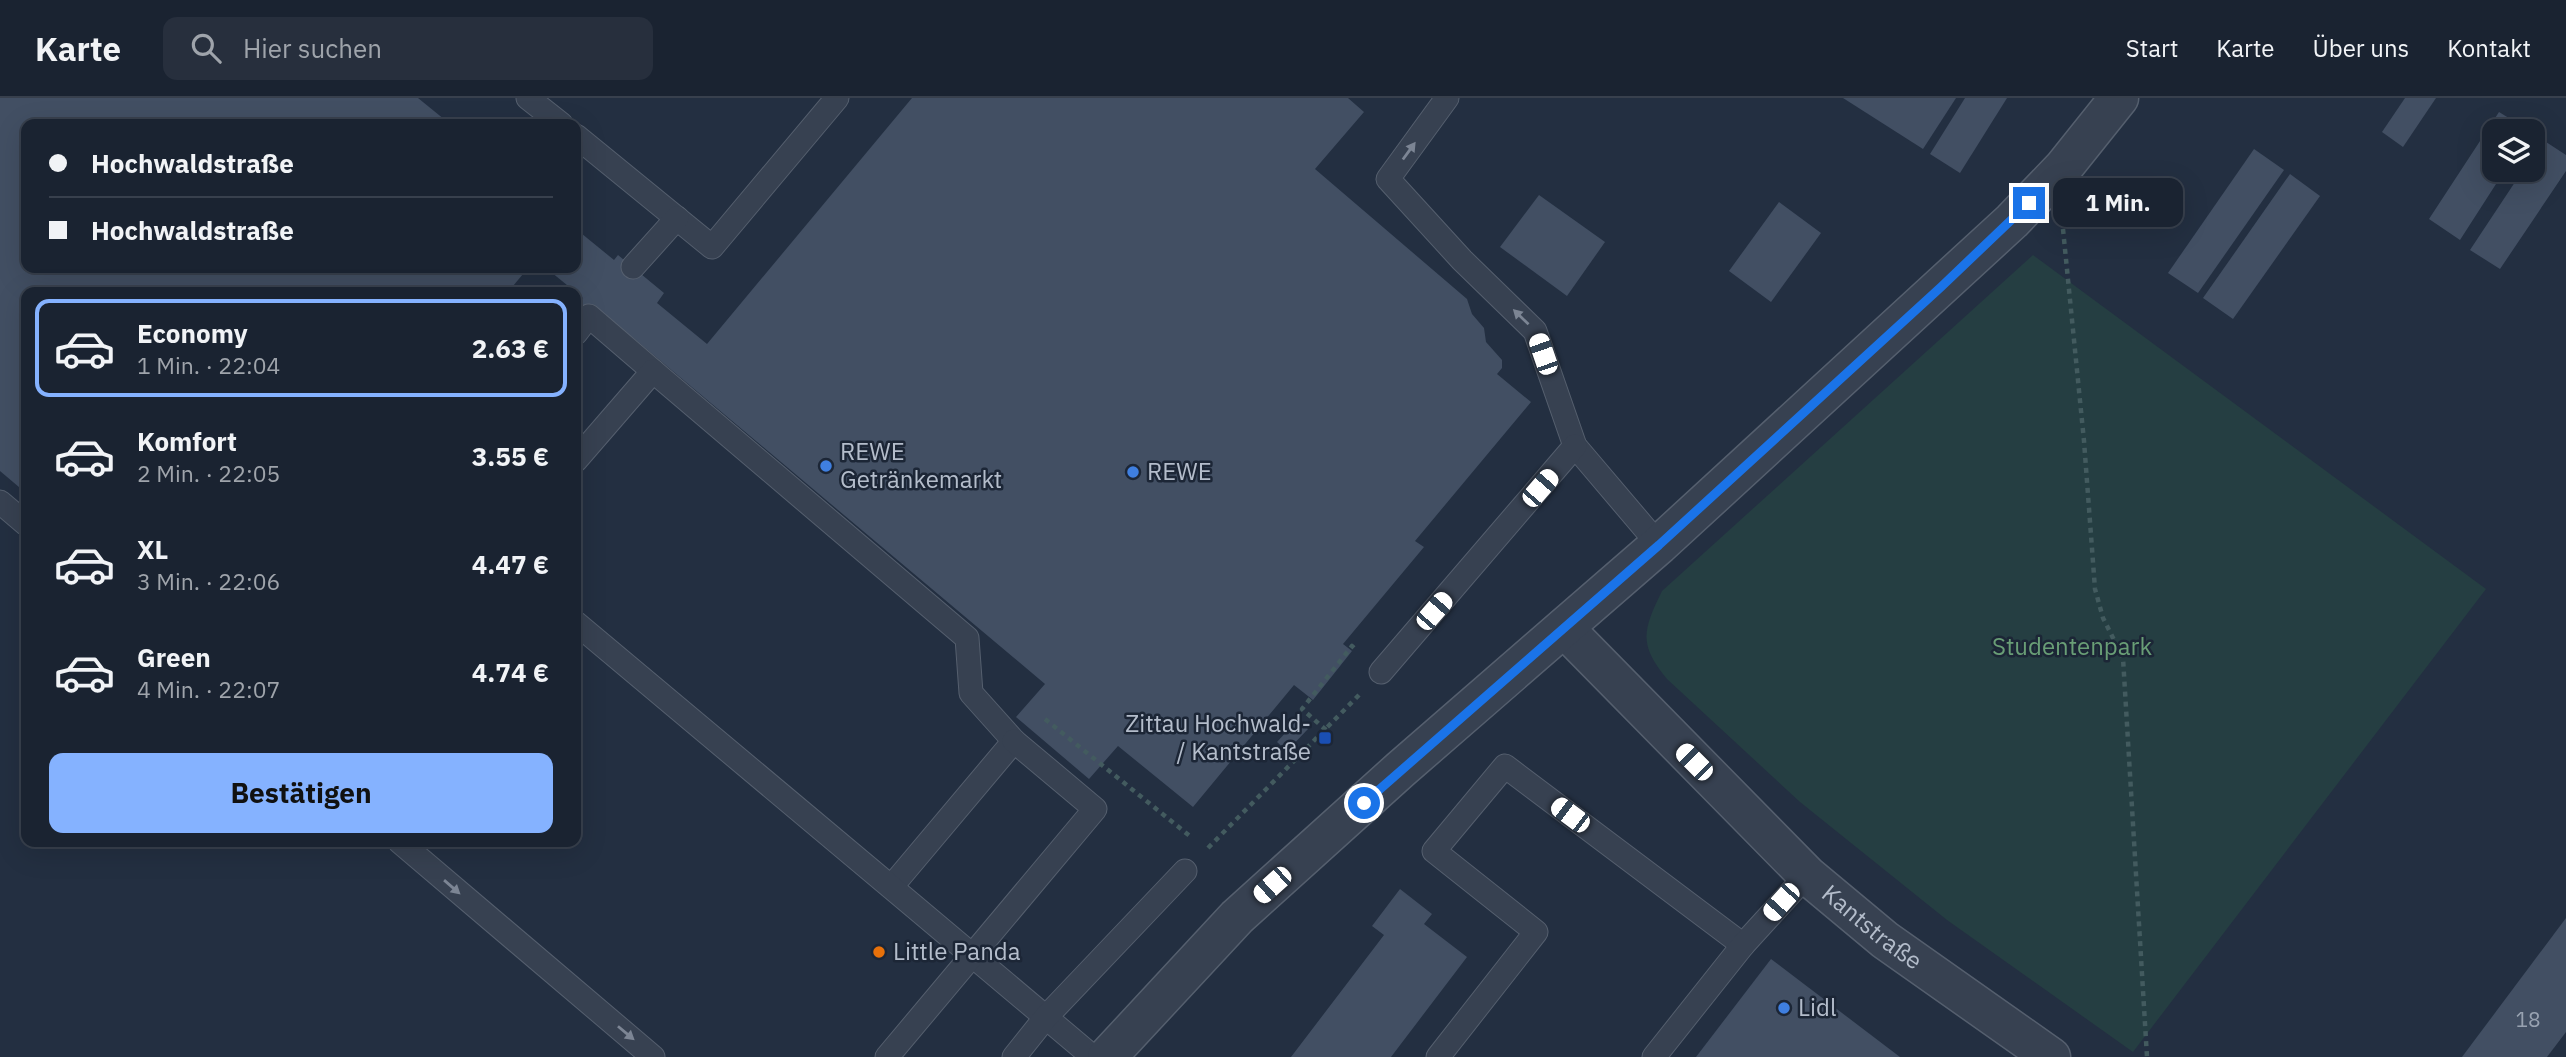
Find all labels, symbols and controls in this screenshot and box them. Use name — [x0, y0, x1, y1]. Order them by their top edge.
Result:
search box — [163, 17, 653, 80]
text: Karte — [35, 27, 121, 70]
icon: search — [187, 29, 225, 67]
text: Hier suchen — [243, 31, 382, 65]
text: Start — [2126, 32, 2178, 64]
text: Karte — [2216, 32, 2274, 64]
text: Über uns — [2312, 32, 2409, 64]
text: Kontakt — [2447, 32, 2531, 64]
map controls — [2482, 119, 2545, 182]
button: layers — [2482, 119, 2545, 182]
one-way arrow — [1402, 142, 1416, 160]
text: Hochwaldstraße — [91, 146, 294, 180]
callout: 1 Min. — [2054, 178, 2183, 228]
route end — [2013, 187, 2045, 219]
text: 1 Min. — [2085, 187, 2151, 217]
text: Hochwaldstraße — [91, 213, 294, 247]
one-way arrow — [1513, 309, 1530, 326]
text: Economy — [137, 316, 248, 350]
icon: car — [53, 317, 116, 380]
text: 2.63 € — [472, 331, 549, 365]
car — [1527, 331, 1560, 377]
text: 1 Min. · 22:04 — [137, 350, 280, 380]
text: Komfort — [137, 424, 237, 458]
icon: car — [53, 425, 116, 488]
place label: REWE Getränkemarkt — [840, 435, 1002, 495]
text: 3.55 € — [472, 439, 549, 473]
place label: REWE — [1147, 455, 1212, 487]
text: 2 Min. · 22:05 — [137, 458, 280, 488]
marker: REWE Getränkemarkt — [818, 458, 834, 474]
marker: REWE — [1125, 464, 1141, 480]
car — [1519, 465, 1562, 511]
text: XL — [137, 532, 168, 566]
icon: car — [53, 533, 116, 596]
text: 4.47 € — [472, 547, 549, 581]
text: 3 Min. · 22:06 — [137, 566, 280, 596]
car — [1413, 588, 1456, 634]
park label: Studentenpark — [1992, 630, 2152, 662]
text: Green — [137, 640, 211, 674]
icon: car — [53, 641, 116, 704]
text: 4.74 € — [472, 655, 549, 689]
text: 4 Min. · 22:07 — [137, 674, 280, 704]
place label: Zittau Hochwald- / Kantstraße — [1125, 707, 1311, 767]
marker: Zittau Hochwald- / Kantstraße — [1317, 730, 1333, 746]
car — [1672, 740, 1717, 784]
button: Bestätigen — [49, 753, 553, 833]
route start — [1348, 787, 1380, 819]
car — [1547, 794, 1594, 836]
car — [1250, 863, 1295, 907]
street label: Kantstraße — [1816, 877, 1929, 976]
one-way arrow — [443, 879, 461, 895]
car — [1760, 879, 1803, 925]
place label: Little Panda — [893, 935, 1021, 967]
marker: Little Panda — [871, 944, 887, 960]
place label: Lidl — [1798, 991, 1836, 1023]
marker: Lidl — [1776, 1000, 1792, 1016]
house number: 18 — [2515, 1005, 2541, 1033]
one-way arrow — [617, 1025, 635, 1041]

